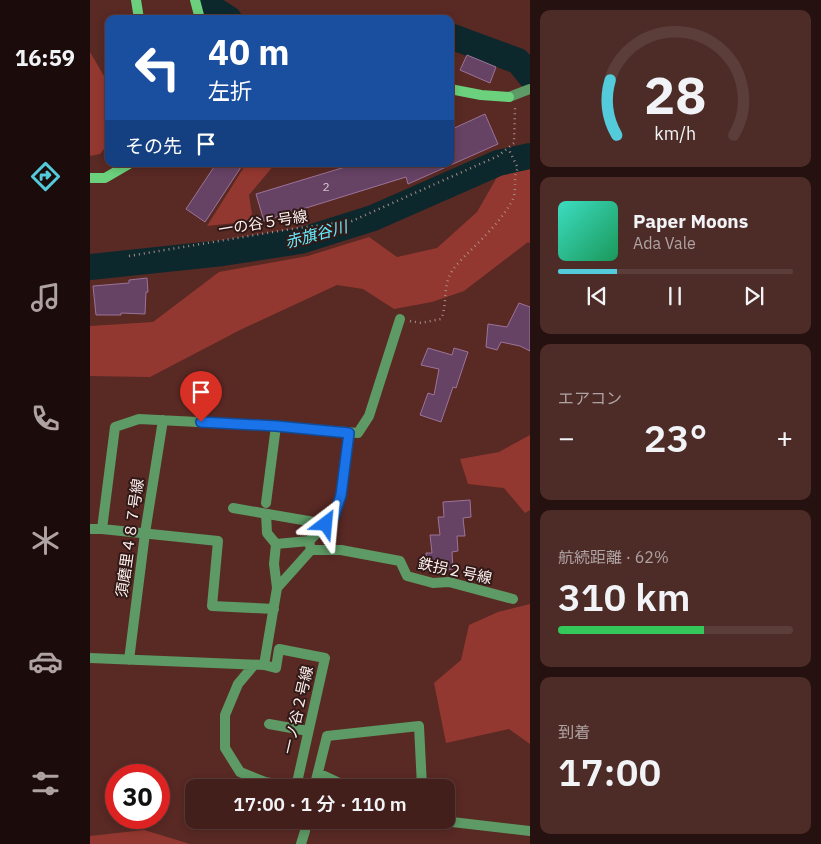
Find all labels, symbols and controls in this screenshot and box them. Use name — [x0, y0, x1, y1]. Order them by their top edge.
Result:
text: 40 m — [208, 29, 290, 75]
icon: left — [125, 35, 190, 100]
text: 16:59 — [15, 43, 75, 72]
text: 28 — [644, 61, 707, 128]
text: 左折 — [208, 76, 252, 105]
text: km/h — [655, 122, 697, 145]
icon: arrive — [192, 130, 220, 158]
text: その先 — [125, 134, 182, 158]
icon: directions — [28, 159, 63, 194]
house number: 2 — [322, 179, 330, 194]
street label: 一の谷５号線 — [217, 206, 309, 239]
text: Paper Moons — [633, 209, 748, 233]
water label: 赤旗谷川 — [282, 216, 351, 252]
text: Ada Vale — [633, 233, 696, 253]
icon: music — [28, 280, 63, 315]
icon: previous — [583, 282, 611, 310]
icon: pause — [661, 282, 689, 310]
icon: next — [740, 282, 768, 310]
pin — [180, 371, 222, 422]
icon: arrive — [187, 378, 215, 406]
text: エアコン — [558, 388, 622, 408]
icon: phone — [28, 401, 63, 436]
text: 23° — [644, 413, 707, 462]
text: − — [558, 419, 575, 456]
text: + — [776, 419, 793, 456]
street label: 須磨里４８７号線 — [112, 477, 147, 599]
position arrow — [299, 497, 351, 549]
icon: climate — [28, 523, 63, 558]
text: 航続距離 · 62% — [558, 547, 669, 567]
street label: 鉄拐２号線 — [416, 553, 494, 588]
text: 310 km — [558, 572, 690, 621]
icon: car — [28, 644, 63, 679]
street label: 一ノ谷２号線 — [278, 664, 317, 756]
text: 到着 — [558, 722, 590, 742]
text: 17:00 — [558, 747, 661, 796]
speed limit sign: 30 — [105, 764, 170, 829]
icon: filters — [28, 766, 63, 801]
text: 17:00 · 1 分 · 110 m — [233, 792, 407, 816]

